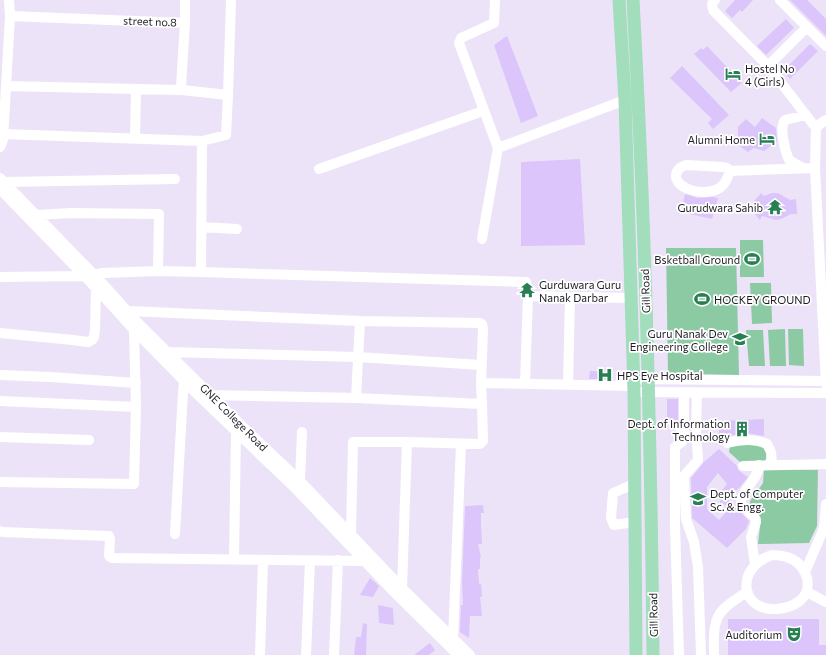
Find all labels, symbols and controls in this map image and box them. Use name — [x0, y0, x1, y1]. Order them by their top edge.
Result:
street label: street no.8 — [123, 14, 177, 28]
place label: Hostel No 4 (Girls) — [745, 62, 795, 88]
hotel icon: Hostel No 4 (Girls) — [724, 65, 742, 83]
hotel icon: Alumni Home — [758, 130, 776, 148]
place label: Alumni Home — [687, 133, 755, 146]
temple icon: Gurudwara Sahib — [766, 198, 784, 216]
place label: Gurudwara Sahib — [677, 201, 763, 214]
sports icon: Bsketball Ground — [743, 250, 761, 268]
place label: Bsketball Ground — [654, 253, 740, 266]
street label: Gill Road — [638, 269, 652, 313]
place label: Gurduwara Guru Nanak Darbar — [539, 278, 621, 304]
temple icon: Gurduwara Guru Nanak Darbar — [518, 281, 536, 299]
sports icon: HOCKEY GROUND — [693, 290, 711, 308]
place label: HOCKEY GROUND — [714, 293, 811, 306]
place label: Guru Nanak Dev Engineering College — [630, 327, 728, 353]
school or university icon: Guru Nanak Dev Engineering College — [731, 330, 749, 348]
hospital icon: HPS Eye Hospital — [596, 366, 614, 384]
place label: HPS Eye Hospital — [617, 369, 703, 382]
street label: GNE College Road — [198, 381, 270, 453]
place label: Dept. of Information Technology — [628, 417, 730, 443]
building icon: Dept. of Information Technology — [733, 420, 751, 438]
place label: Dept. of Computer Sc. & Engg. — [710, 487, 804, 513]
school or university icon: Dept. of Computer Sc. & Engg. — [689, 490, 707, 508]
street label: Gill Road — [646, 593, 660, 637]
theatre icon: Auditorium — [785, 625, 803, 643]
place label: Auditorium — [725, 628, 782, 641]

